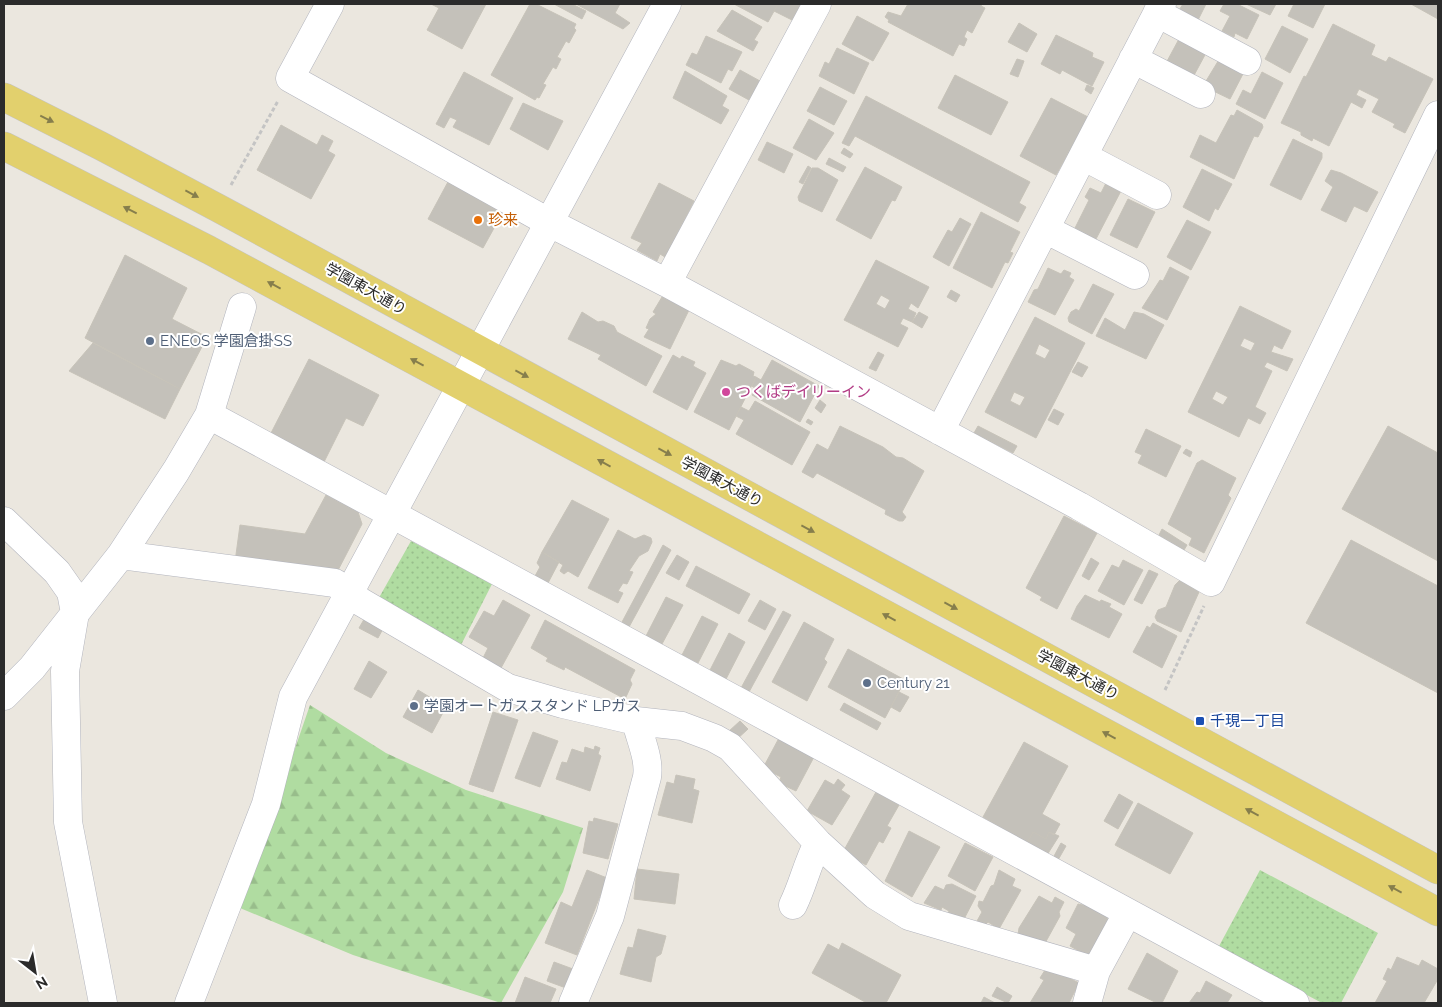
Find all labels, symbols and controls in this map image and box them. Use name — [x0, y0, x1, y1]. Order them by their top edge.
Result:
one-way arrow — [40, 115, 55, 123]
one-way arrow — [184, 190, 199, 198]
one-way arrow — [123, 206, 137, 214]
place label: 珍来 — [488, 211, 518, 229]
marker: 珍来 — [472, 214, 484, 226]
street label: 学園東大通り — [322, 259, 410, 319]
one-way arrow — [267, 281, 281, 289]
place label: ENEOS 学園倉掛SS — [160, 332, 292, 350]
marker: ENEOS 学園倉掛SS — [144, 335, 156, 347]
one-way arrow — [410, 357, 424, 366]
one-way arrow — [515, 370, 529, 378]
place label: つくばデイリーイン — [736, 383, 871, 401]
marker: つくばデイリーイン — [720, 386, 732, 398]
one-way arrow — [658, 447, 672, 456]
street label: 学園東大通り — [678, 453, 766, 511]
one-way arrow — [596, 459, 611, 467]
one-way arrow — [801, 525, 815, 533]
one-way arrow — [944, 602, 958, 611]
one-way arrow — [881, 613, 896, 621]
street label: 学園東大通り — [1034, 646, 1122, 704]
place label: Century 21 — [877, 674, 950, 692]
marker: Century 21 — [861, 677, 873, 689]
place label: 学園オートガススタンド LPガス — [424, 697, 641, 715]
marker: 学園オートガススタンド LPガス — [408, 700, 420, 712]
place label: 千現一丁目 — [1210, 712, 1285, 730]
marker: 千現一丁目 — [1194, 715, 1206, 727]
one-way arrow — [1102, 731, 1116, 739]
one-way arrow — [1245, 808, 1259, 816]
one-way arrow — [1389, 884, 1402, 893]
north arrow — [10, 947, 60, 997]
text: N — [33, 974, 50, 993]

